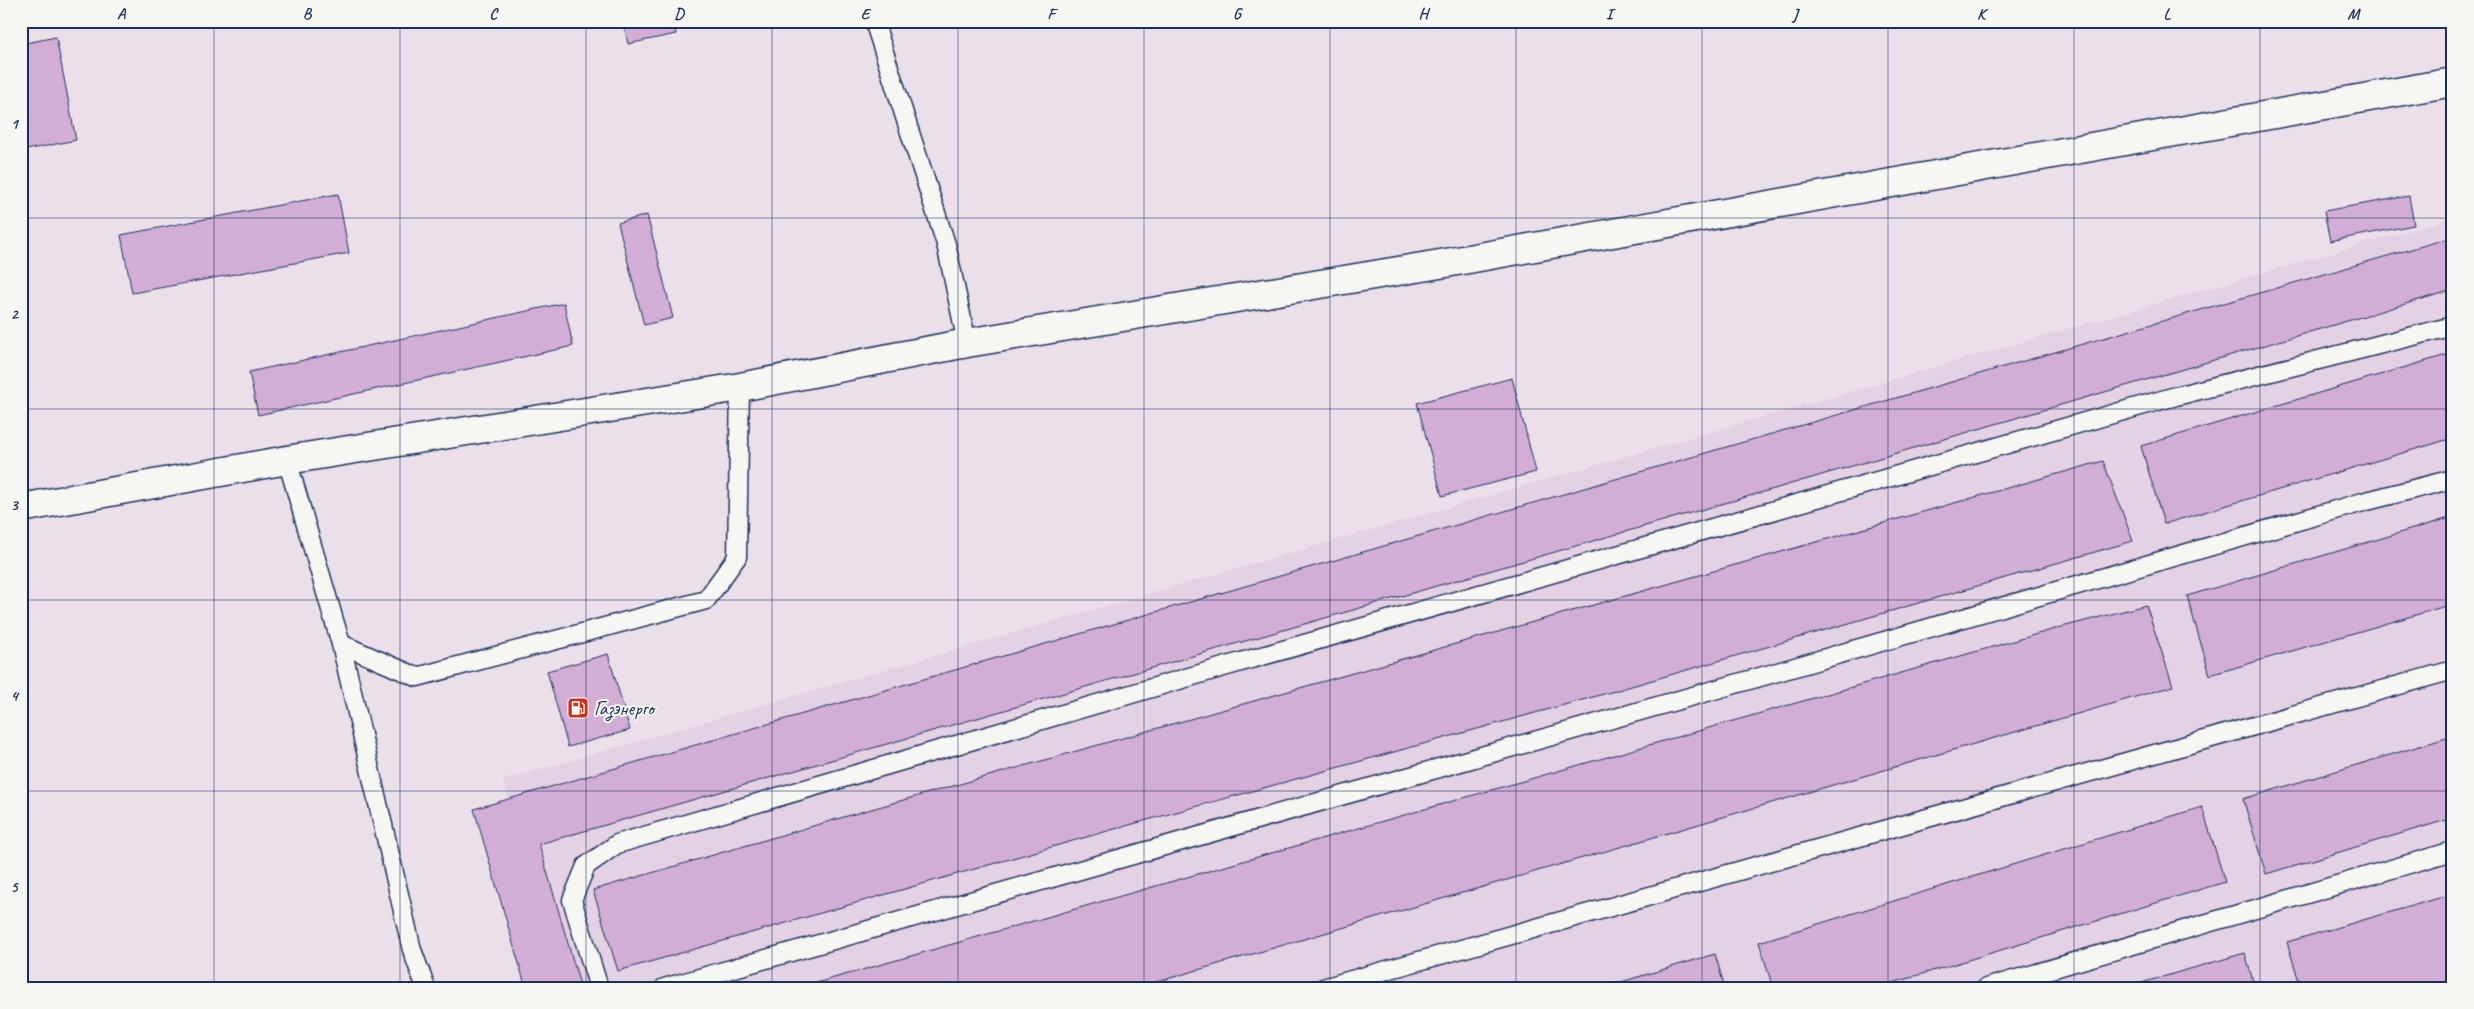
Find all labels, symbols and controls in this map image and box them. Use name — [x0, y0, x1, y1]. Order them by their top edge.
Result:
text: A — [117, 4, 127, 24]
text: B — [303, 4, 313, 24]
text: C — [489, 4, 499, 24]
text: D — [674, 4, 685, 24]
text: E — [861, 4, 872, 24]
text: F — [1047, 4, 1058, 24]
text: G — [1233, 4, 1243, 24]
text: H — [1418, 4, 1430, 24]
text: I — [1606, 4, 1616, 24]
text: J — [1791, 4, 1800, 24]
text: K — [1977, 4, 1989, 24]
text: L — [2164, 4, 2172, 24]
text: M — [2347, 4, 2361, 24]
text: 1 — [10, 114, 19, 134]
text: 2 — [10, 304, 19, 324]
text: 3 — [10, 495, 19, 515]
text: 4 — [10, 686, 19, 706]
fuel station icon: Газэнерго — [566, 696, 590, 720]
place label: Газэнерго — [594, 696, 656, 722]
text: 5 — [11, 877, 20, 897]

